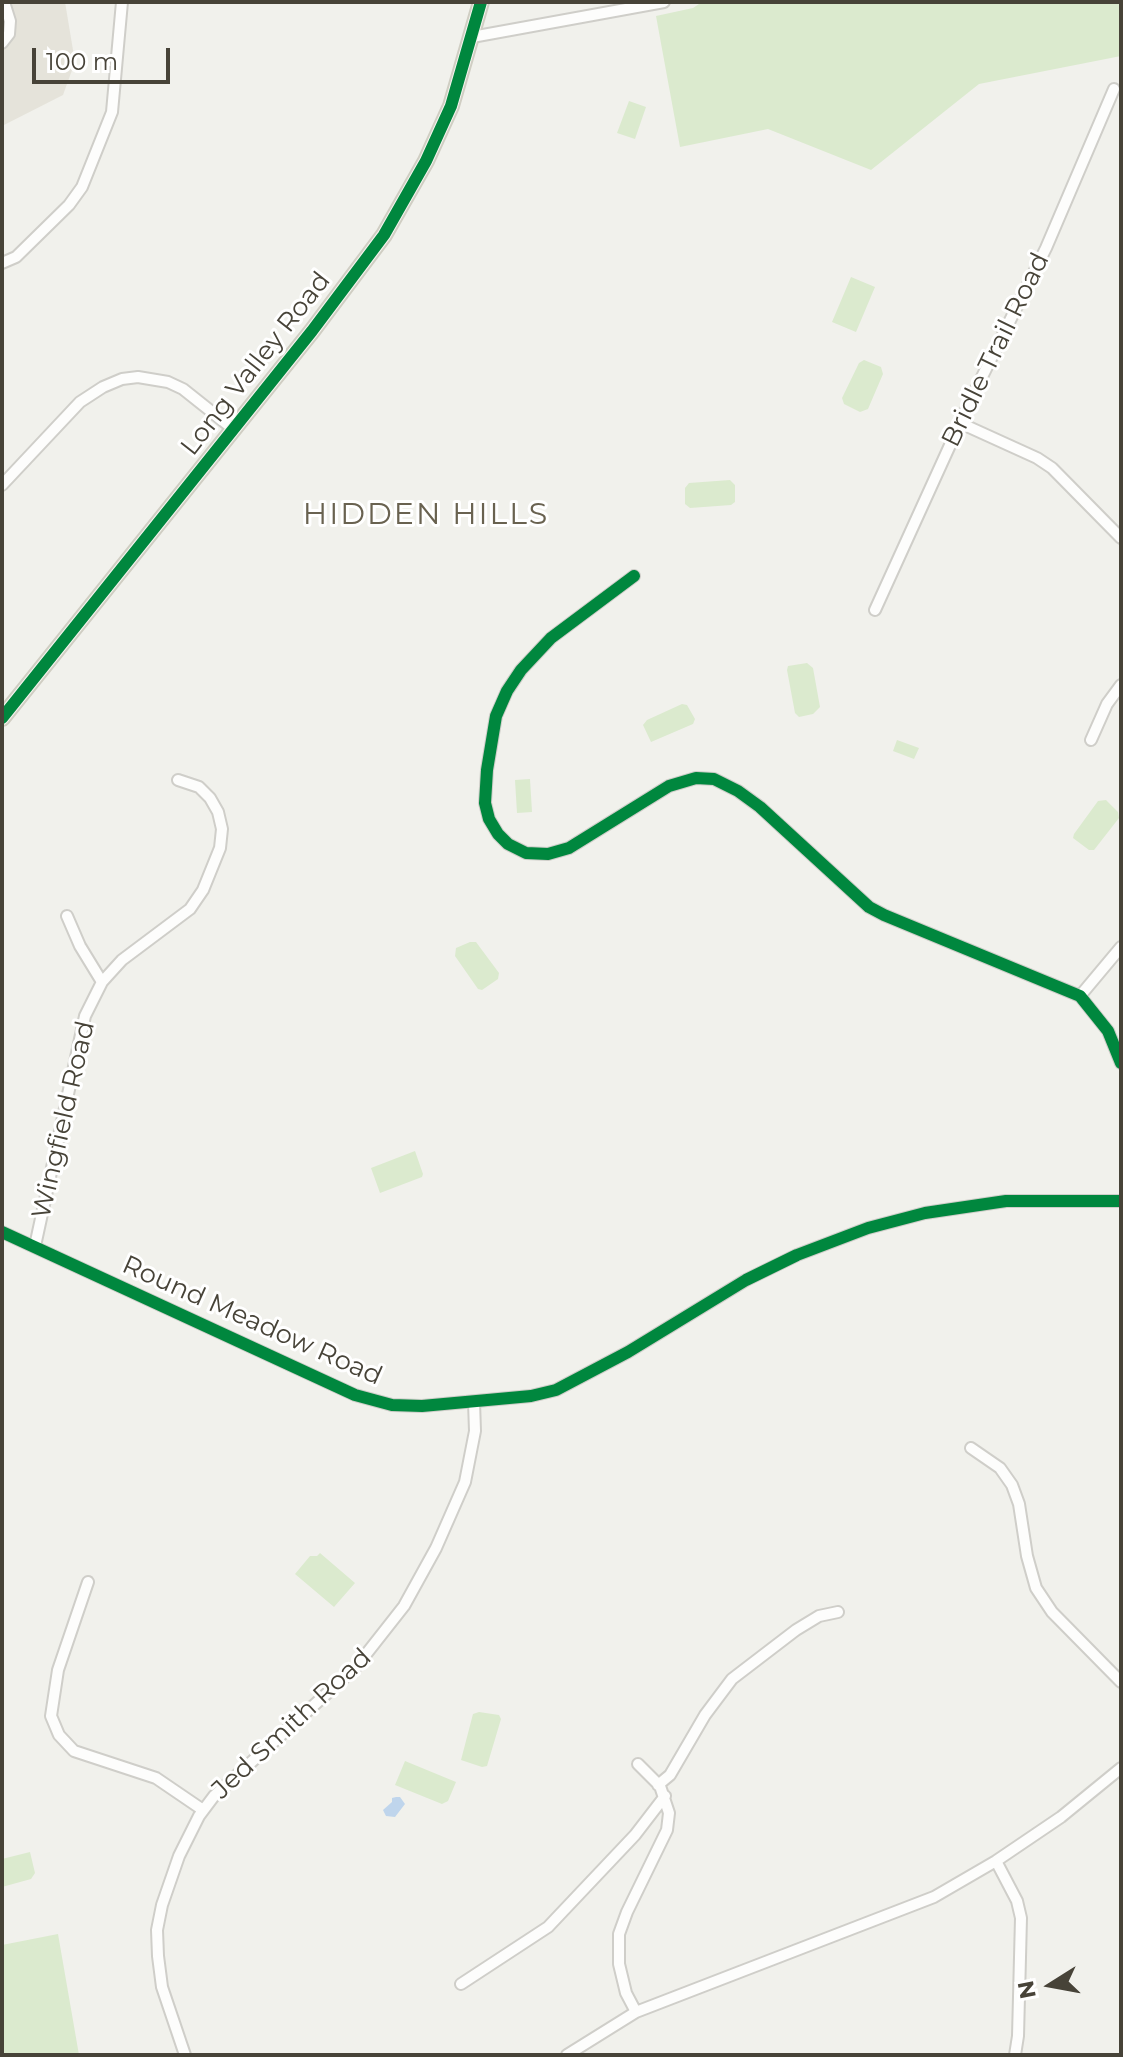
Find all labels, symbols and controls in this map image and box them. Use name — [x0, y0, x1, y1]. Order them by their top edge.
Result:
scale bar — [36, 32, 174, 82]
text: 100 m — [46, 47, 118, 76]
street label: Bridle Trail Road — [936, 248, 1056, 452]
street label: Long Valley Road — [175, 266, 337, 462]
district label: HIDDEN HILLS — [303, 497, 549, 533]
street label: Wingfield Road — [26, 1018, 102, 1222]
street label: Round Meadow Road — [117, 1250, 387, 1392]
street label: Jed Smith Road — [206, 1642, 378, 1806]
north arrow — [1011, 1945, 1091, 2025]
text: N — [1012, 1978, 1042, 2001]

